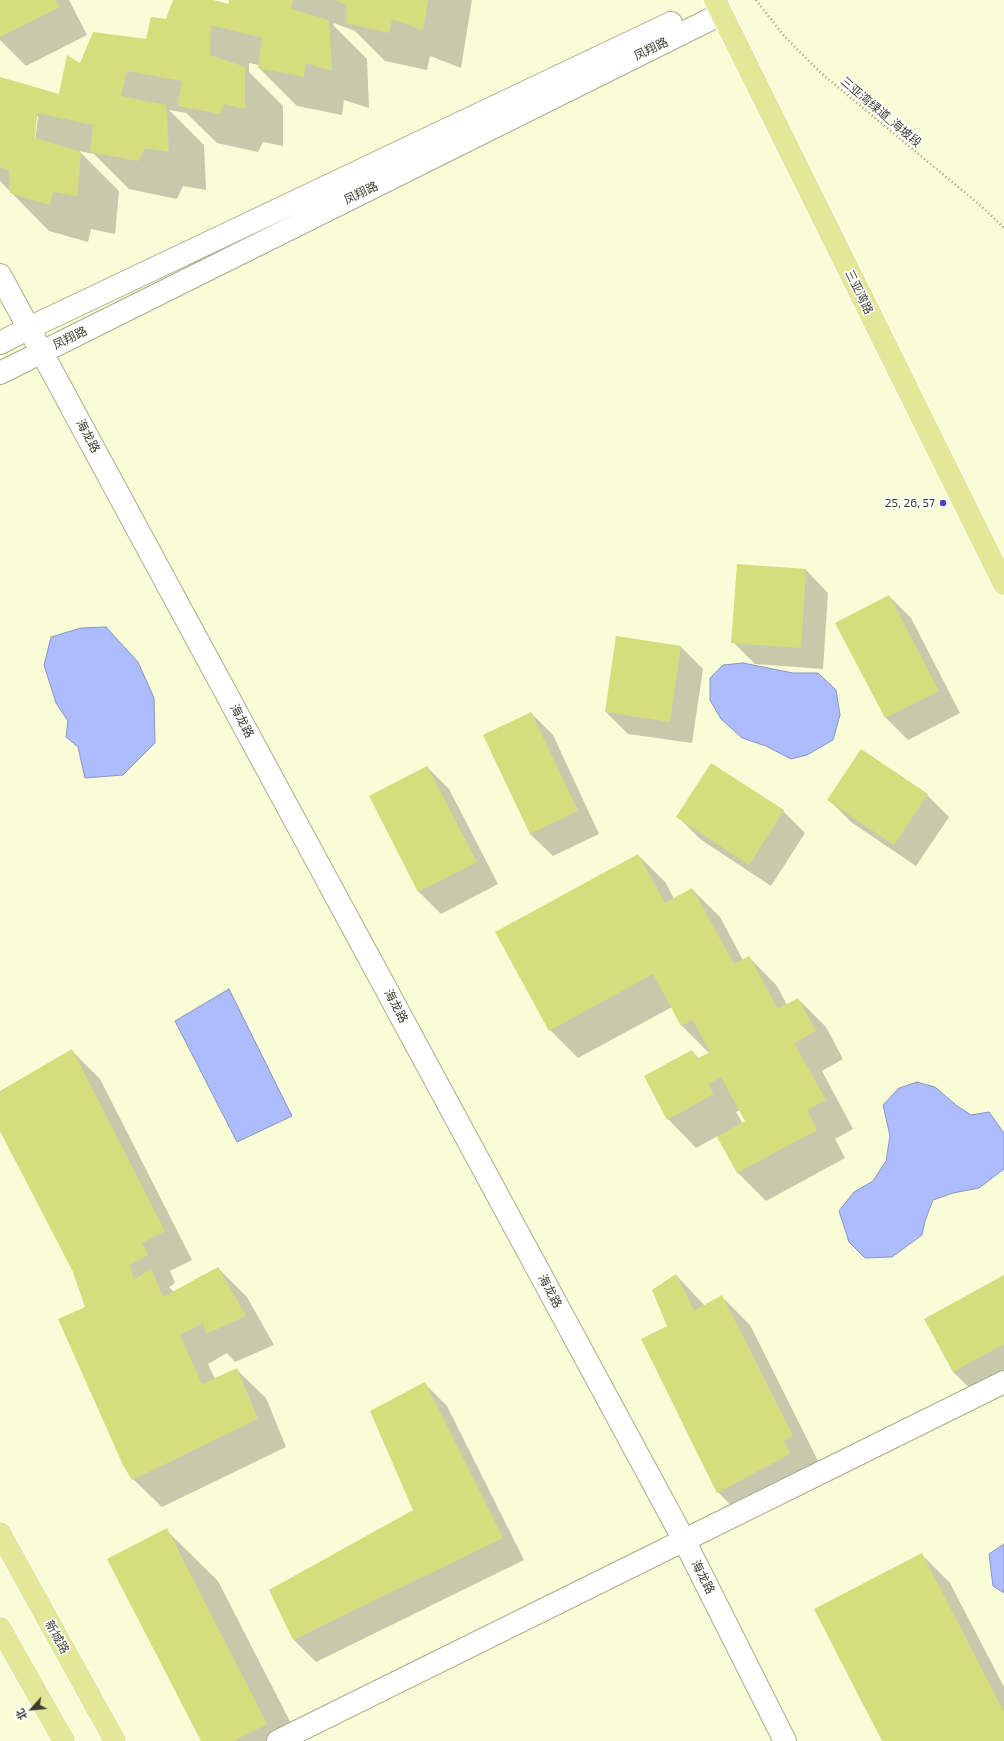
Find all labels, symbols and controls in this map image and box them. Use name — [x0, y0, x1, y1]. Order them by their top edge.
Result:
street label: 凤翔路 — [632, 35, 670, 63]
street label: 三亚湾绿道_海坡段 — [838, 74, 924, 150]
street label: 凤翔路 — [342, 179, 380, 207]
street label: 三亚湾路 — [842, 267, 876, 317]
street label: 凤翔路 — [51, 324, 89, 352]
street label: 海龙路 — [73, 417, 103, 455]
place label: 25, 26, 57 — [885, 496, 935, 510]
marker: 25, 26, 57 — [938, 498, 948, 508]
street label: 海龙路 — [227, 702, 257, 740]
street label: 海龙路 — [381, 987, 411, 1025]
street label: 海龙路 — [535, 1272, 565, 1310]
street label: 海龙路 — [688, 1558, 718, 1596]
street label: 新城路 — [42, 1618, 72, 1656]
north arrow — [12, 1689, 52, 1729]
text: 北 — [13, 1707, 29, 1723]

